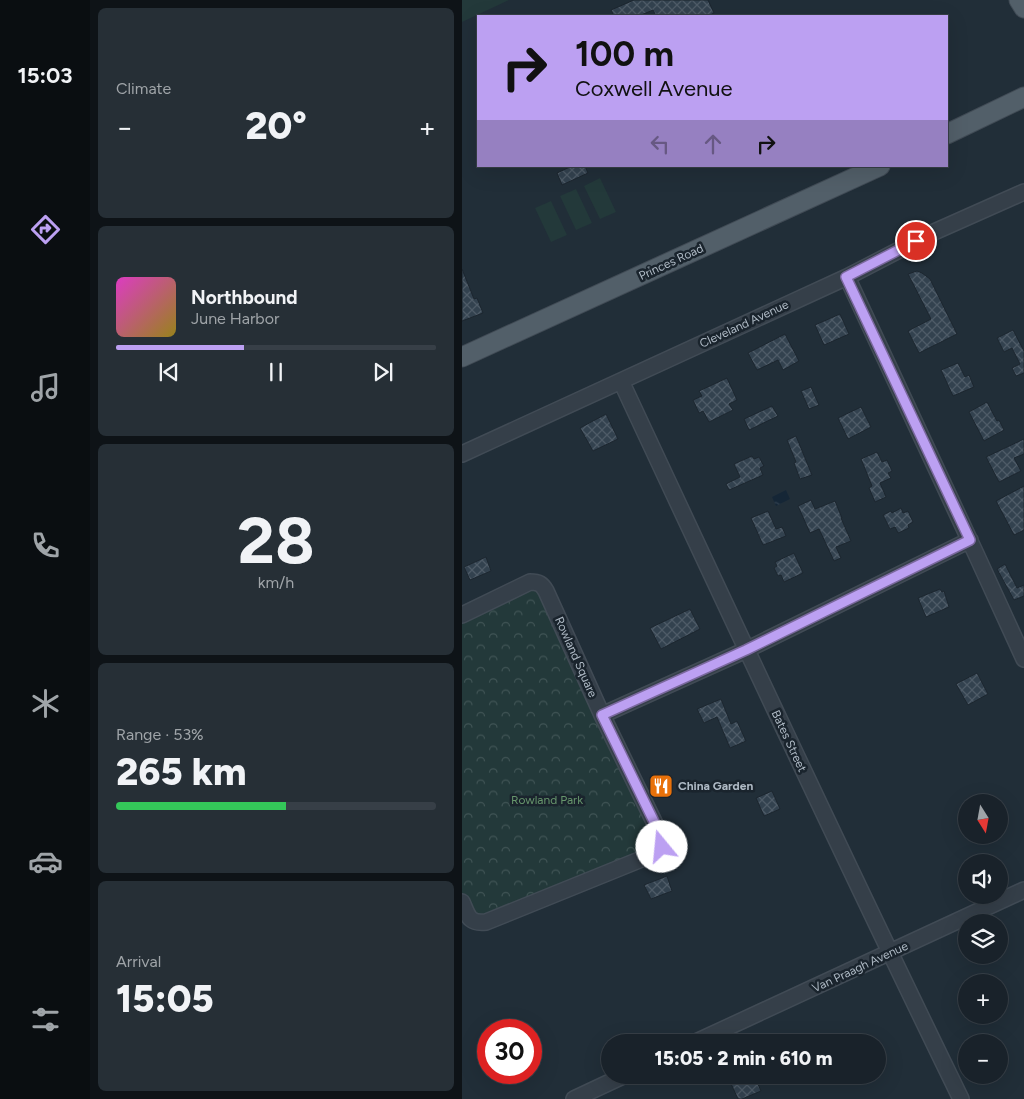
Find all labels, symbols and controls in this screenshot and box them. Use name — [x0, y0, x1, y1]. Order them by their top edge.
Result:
text: 100 m — [575, 33, 674, 75]
icon: right — [492, 35, 557, 100]
text: 15:03 — [17, 62, 73, 89]
text: Coxwell Avenue — [575, 75, 732, 102]
text: Climate — [116, 79, 171, 98]
text: 20° — [245, 103, 307, 149]
text: − — [116, 110, 133, 144]
text: + — [419, 110, 436, 144]
icon: left — [646, 130, 674, 158]
icon: ahead — [699, 130, 727, 158]
icon: right — [752, 130, 780, 158]
icon: directions — [28, 212, 63, 247]
pin — [895, 220, 937, 262]
icon: arrive — [902, 227, 930, 255]
street label: Princes Road — [636, 241, 706, 283]
text: Northbound — [191, 286, 298, 309]
street label: Cleveland Avenue — [697, 297, 791, 351]
text: June Harbor — [191, 309, 279, 328]
icon: previous — [155, 358, 183, 386]
icon: pause — [262, 358, 290, 386]
icon: next — [369, 358, 397, 386]
icon: music — [28, 370, 63, 405]
text: 28 — [237, 501, 315, 579]
icon: phone — [28, 528, 63, 563]
text: km/h — [258, 573, 294, 592]
street label: Rowland Square — [552, 614, 600, 700]
icon: climate — [28, 686, 63, 721]
street label: Bates Street — [769, 708, 810, 775]
text: Range · 53% — [116, 725, 204, 744]
text: 265 km — [116, 749, 247, 795]
restaurant icon: China Garden — [648, 773, 674, 799]
place label: China Garden — [678, 779, 753, 793]
park label: Rowland Park — [511, 793, 583, 807]
north arrow — [958, 794, 1008, 844]
map controls — [958, 794, 1008, 1084]
position arrow — [635, 820, 687, 872]
icon: car — [28, 844, 63, 879]
button: sound — [958, 854, 1008, 904]
button: layers — [958, 914, 1008, 964]
street label: Van Praagh Avenue — [810, 938, 911, 995]
text: Arrival — [116, 952, 161, 971]
button: + — [958, 974, 1008, 1024]
text: 15:05 — [116, 976, 214, 1022]
icon: filters — [28, 1002, 63, 1037]
speed limit sign: 30 — [477, 1019, 542, 1084]
button: − — [958, 1034, 1008, 1084]
text: 15:05 · 2 min · 610 m — [655, 1047, 832, 1070]

